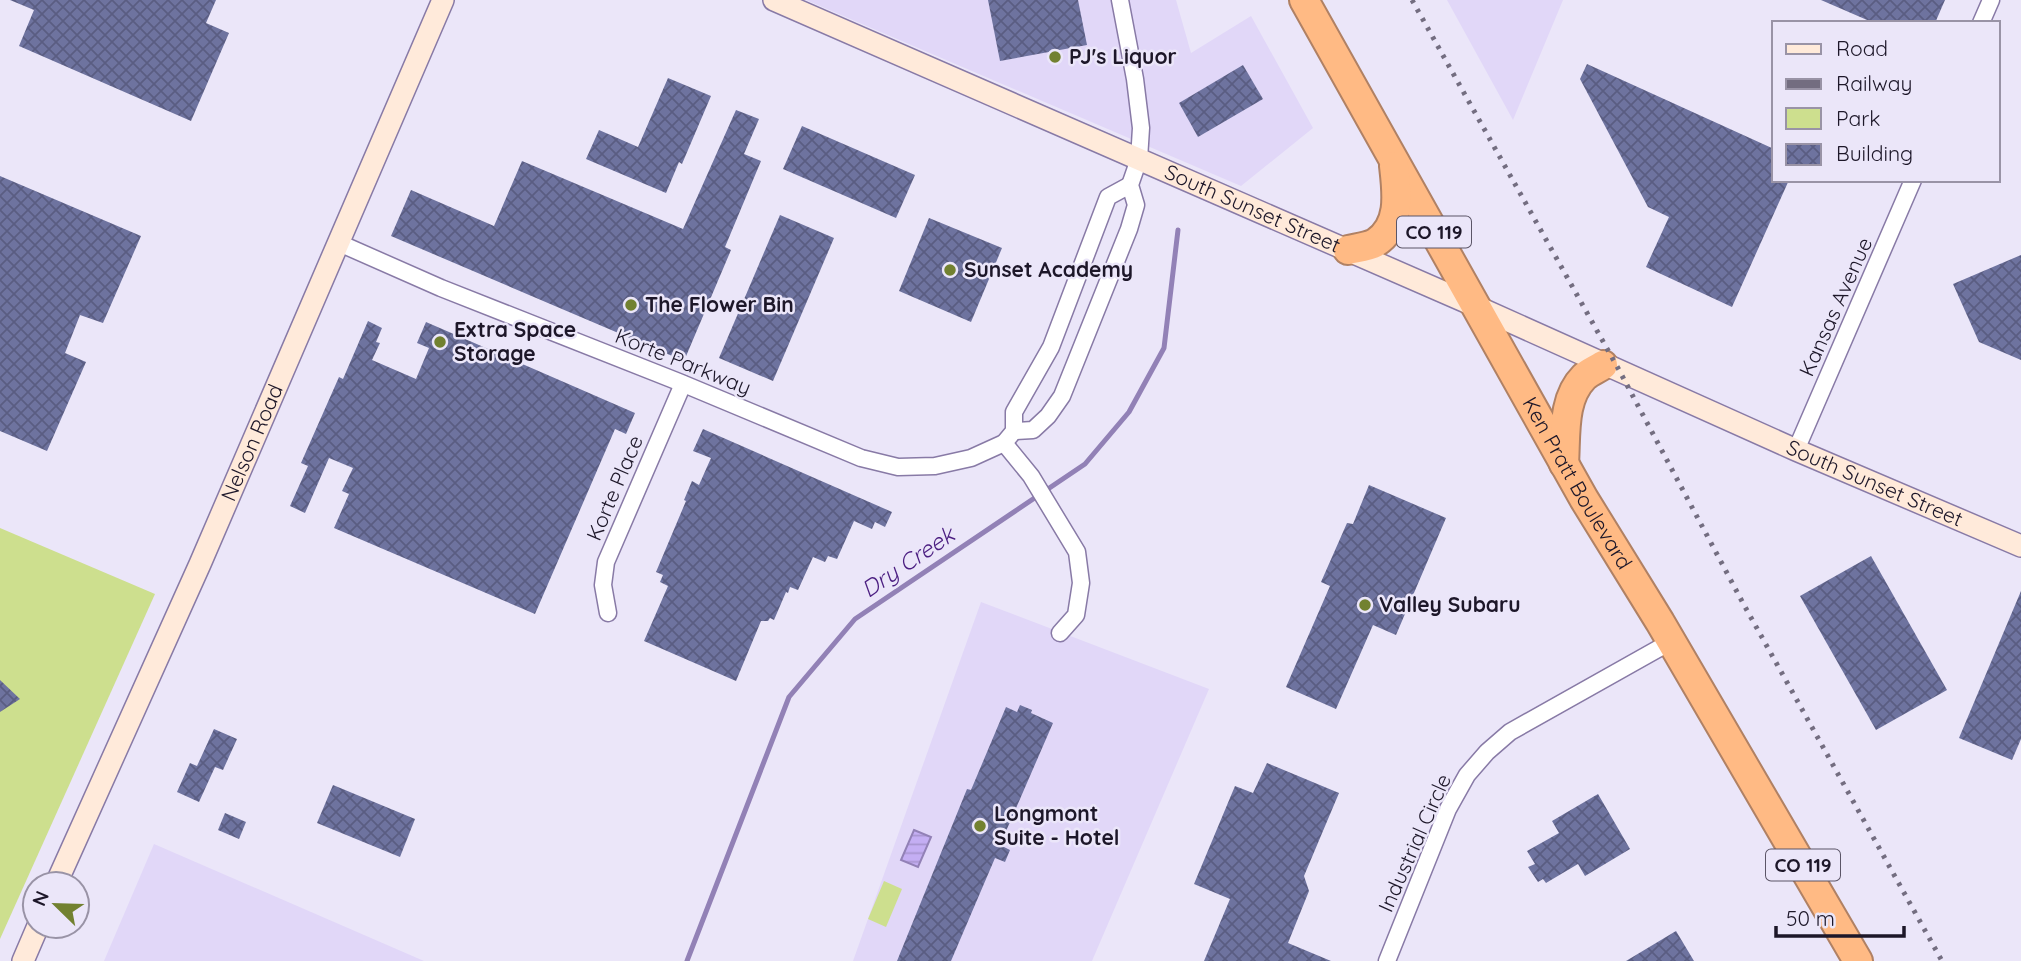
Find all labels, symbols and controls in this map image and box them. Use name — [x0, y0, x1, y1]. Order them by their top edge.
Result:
legend — [1772, 21, 2000, 182]
text: Road — [1836, 35, 1888, 61]
place label: PJ's Liquor — [1069, 43, 1177, 69]
marker: PJ's Liquor — [1047, 49, 1063, 65]
text: Railway — [1836, 70, 1912, 96]
text: Park — [1836, 105, 1880, 131]
text: Building — [1836, 140, 1913, 166]
street label: South Sunset Street — [1161, 158, 1345, 258]
road number: CO 119 — [1397, 216, 1471, 248]
street label: Kansas Avenue — [1793, 233, 1877, 380]
place label: Sunset Academy — [964, 256, 1133, 282]
marker: Sunset Academy — [942, 262, 958, 278]
place label: The Flower Bin — [645, 291, 794, 317]
marker: The Flower Bin — [623, 297, 639, 313]
place label: Extra Space Storage — [454, 316, 576, 366]
street label: Korte Parkway — [612, 322, 755, 400]
marker: Extra Space Storage — [432, 334, 448, 350]
street label: Nelson Road — [215, 380, 288, 505]
street label: Ken Pratt Boulevard — [1517, 392, 1638, 574]
street label: Korte Place — [580, 431, 648, 544]
street label: South Sunset Street — [1783, 433, 1967, 532]
water label: Dry Creek — [856, 519, 961, 603]
place label: Valley Subaru — [1379, 591, 1520, 617]
marker: Valley Subaru — [1357, 597, 1373, 613]
street label: Industrial Circle — [1372, 770, 1456, 916]
place label: Longmont Suite - Hotel — [994, 800, 1120, 850]
marker: Longmont Suite - Hotel — [972, 818, 988, 834]
road number: CO 119 — [1766, 850, 1840, 880]
north arrow — [21, 870, 91, 940]
text: N — [27, 887, 54, 909]
scale bar — [1776, 894, 1904, 938]
text: 50 m — [1786, 905, 1835, 931]

